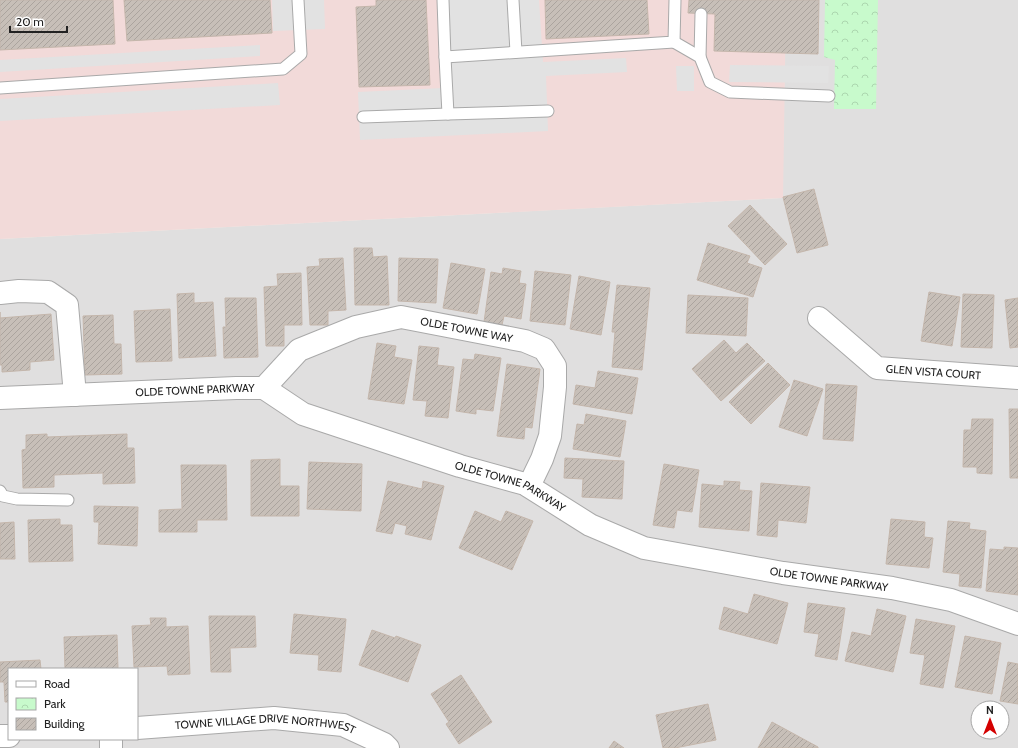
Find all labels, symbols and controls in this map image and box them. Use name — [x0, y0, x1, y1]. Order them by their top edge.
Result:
scale bar — [10, 8, 67, 34]
text: 20 m — [16, 14, 44, 29]
street label: OLDE TOWNE WAY — [419, 314, 515, 346]
street label: GLEN VISTA COURT — [885, 362, 981, 382]
street label: OLDE TOWNE PARKWAY — [135, 381, 255, 399]
street label: OLDE TOWNE PARKWAY — [453, 458, 569, 515]
street label: OLDE TOWNE PARKWAY — [769, 564, 890, 594]
legend — [8, 668, 138, 740]
text: Road — [44, 676, 70, 691]
text: Park — [44, 696, 66, 711]
north arrow — [970, 700, 1010, 740]
text: N — [986, 703, 994, 717]
street label: TOWNE VILLAGE DRIVE NORTHWEST — [174, 711, 358, 737]
text: Building — [44, 716, 86, 731]

